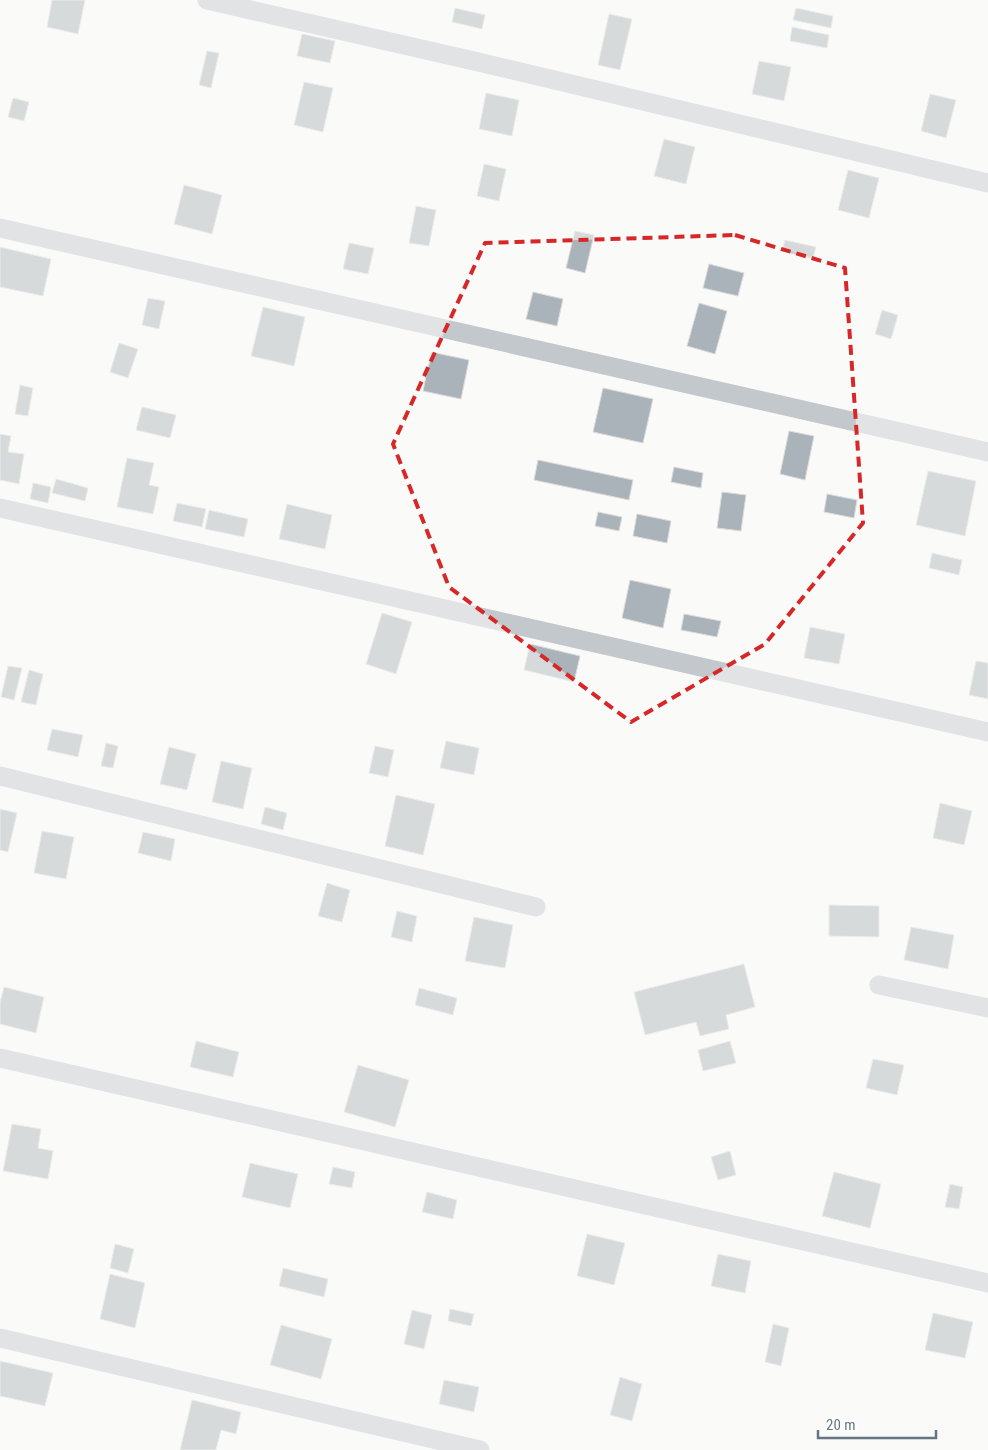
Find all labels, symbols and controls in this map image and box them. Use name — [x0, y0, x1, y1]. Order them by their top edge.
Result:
scale bar — [818, 1408, 936, 1440]
text: 20 m — [826, 1416, 856, 1434]

